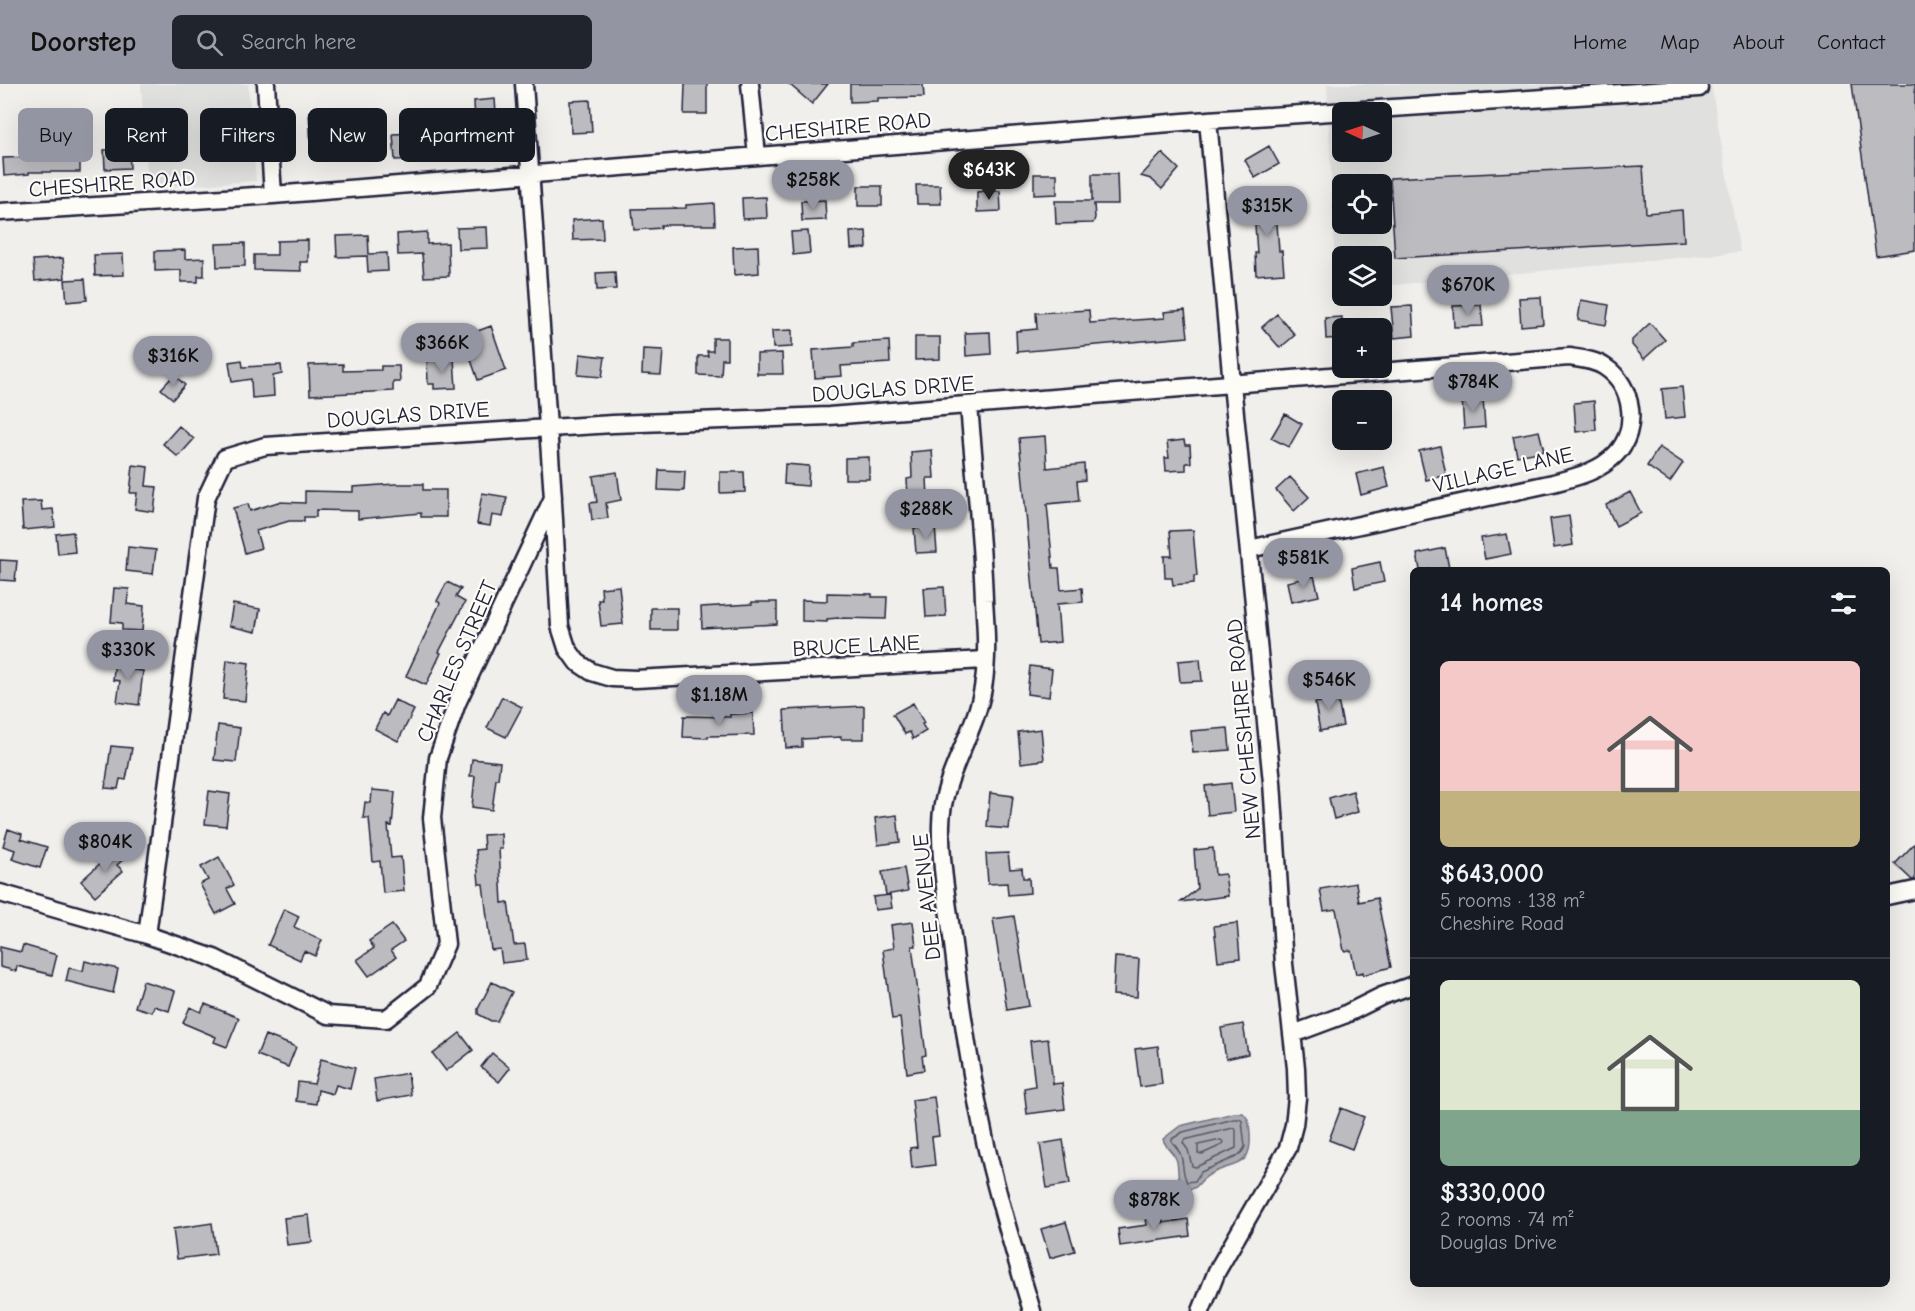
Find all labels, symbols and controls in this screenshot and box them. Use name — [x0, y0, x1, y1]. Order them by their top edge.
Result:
search box — [172, 15, 592, 69]
text: Doorstep — [30, 26, 136, 58]
icon: search — [193, 26, 226, 59]
text: Search here — [241, 29, 356, 55]
text: Home — [1573, 30, 1627, 54]
text: Map — [1660, 30, 1700, 54]
text: About — [1733, 30, 1784, 54]
text: Contact — [1817, 30, 1885, 54]
north arrow — [1332, 102, 1392, 162]
map controls — [1332, 102, 1392, 450]
street label: CHESHIRE ROAD — [764, 107, 932, 147]
chip: Buy — [18, 108, 93, 162]
chip: Rent — [105, 108, 188, 162]
chip: Filters — [200, 108, 296, 162]
chip: New — [308, 108, 387, 162]
chip: Apartment — [399, 108, 535, 162]
pin: $643K — [947, 150, 1031, 201]
text: $643K — [963, 158, 1016, 181]
pin: $258K — [771, 160, 855, 211]
street label: CHESHIRE ROAD — [28, 165, 196, 203]
text: $258K — [786, 168, 840, 191]
button: locate — [1332, 174, 1392, 234]
pin: $315K — [1225, 186, 1309, 237]
text: $315K — [1241, 194, 1293, 217]
button: layers — [1332, 246, 1392, 306]
pin: $670K — [1426, 265, 1510, 316]
text: $670K — [1441, 273, 1495, 296]
button: + — [1332, 318, 1392, 378]
pin: $366K — [400, 323, 484, 374]
text: $366K — [415, 331, 469, 354]
pin: $316K — [131, 336, 215, 387]
text: $316K — [147, 344, 199, 367]
pin: $784K — [1431, 362, 1515, 413]
street label: DOUGLAS DRIVE — [811, 370, 975, 408]
text: $784K — [1447, 370, 1499, 393]
button: − — [1332, 390, 1392, 450]
street label: DOUGLAS DRIVE — [326, 396, 490, 434]
street label: VILLAGE LANE — [1431, 441, 1576, 499]
pin: $288K — [884, 489, 968, 540]
text: $288K — [899, 497, 953, 520]
pin: $581K — [1261, 538, 1345, 589]
text: $581K — [1277, 546, 1329, 569]
street label: CHARLES STREET — [411, 576, 503, 746]
icon: filters — [1827, 587, 1860, 620]
text: 14 homes — [1440, 588, 1543, 618]
street label: NEW CHESHIRE ROAD — [1221, 618, 1267, 840]
pin: $330K — [86, 630, 170, 681]
street label: BRUCE LANE — [792, 630, 920, 662]
text: $330K — [101, 638, 155, 661]
pin: $546K — [1287, 660, 1371, 711]
text: $546K — [1302, 668, 1356, 691]
pin: $1.18M — [670, 675, 768, 726]
text: $1.18M — [690, 683, 748, 706]
icon: home — [1596, 700, 1704, 808]
pin: $804K — [63, 822, 147, 873]
text: $804K — [78, 830, 132, 853]
street label: DEE AVENUE — [907, 832, 947, 962]
text: $643,000 — [1440, 859, 1544, 889]
text: 5 rooms · 138 m² — [1440, 889, 1585, 912]
text: Cheshire Road — [1440, 912, 1564, 935]
icon: home — [1596, 1019, 1704, 1127]
text: $330,000 — [1440, 1178, 1546, 1208]
pin: $878K — [1112, 1180, 1196, 1231]
text: $878K — [1128, 1188, 1180, 1211]
text: 2 rooms · 74 m² — [1440, 1208, 1573, 1231]
text: Douglas Drive — [1440, 1231, 1557, 1254]

